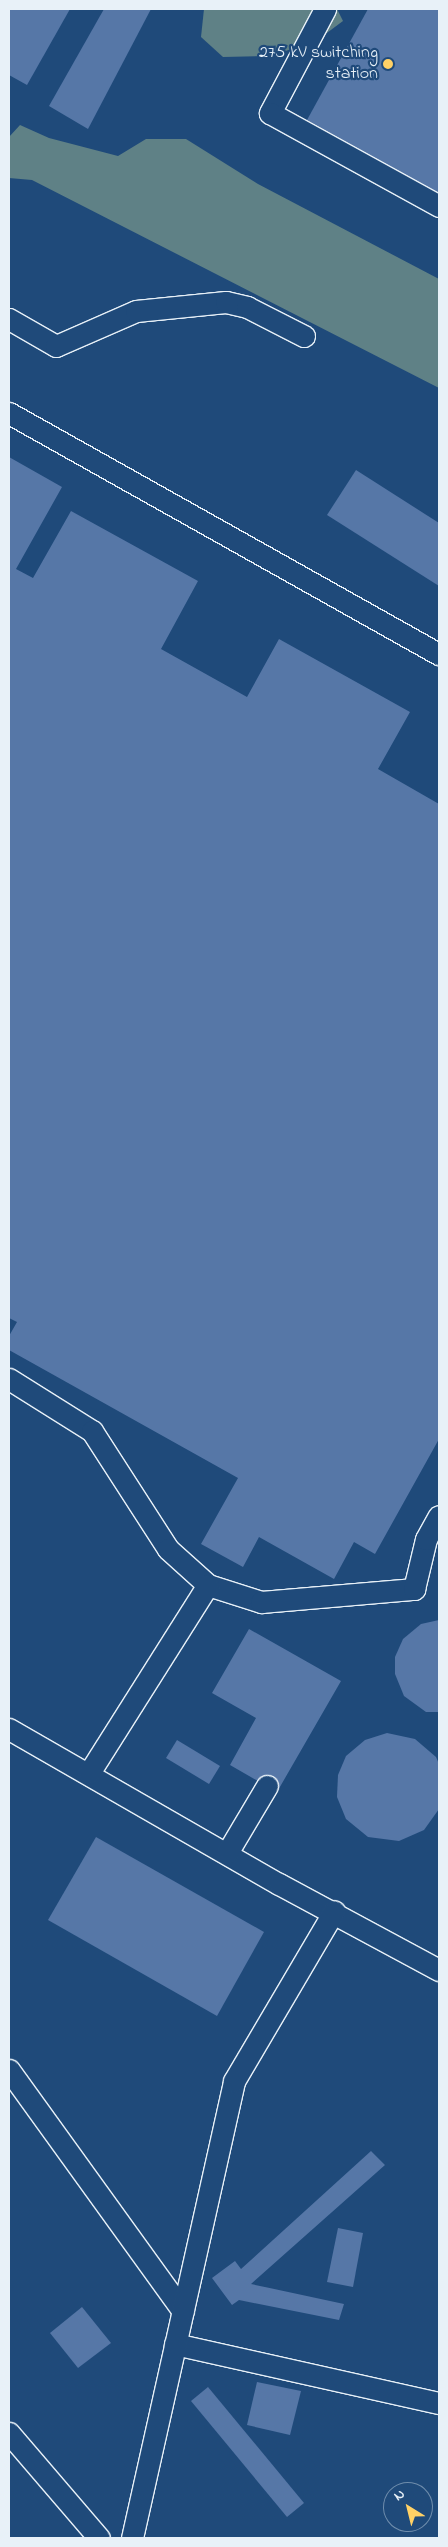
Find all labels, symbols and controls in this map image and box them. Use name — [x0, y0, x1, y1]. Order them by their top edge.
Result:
place label: 275 kV switching station — [259, 43, 378, 86]
marker: 275 kV switching station — [382, 58, 394, 70]
north arrow — [383, 2482, 433, 2532]
text: N — [389, 2484, 409, 2507]

